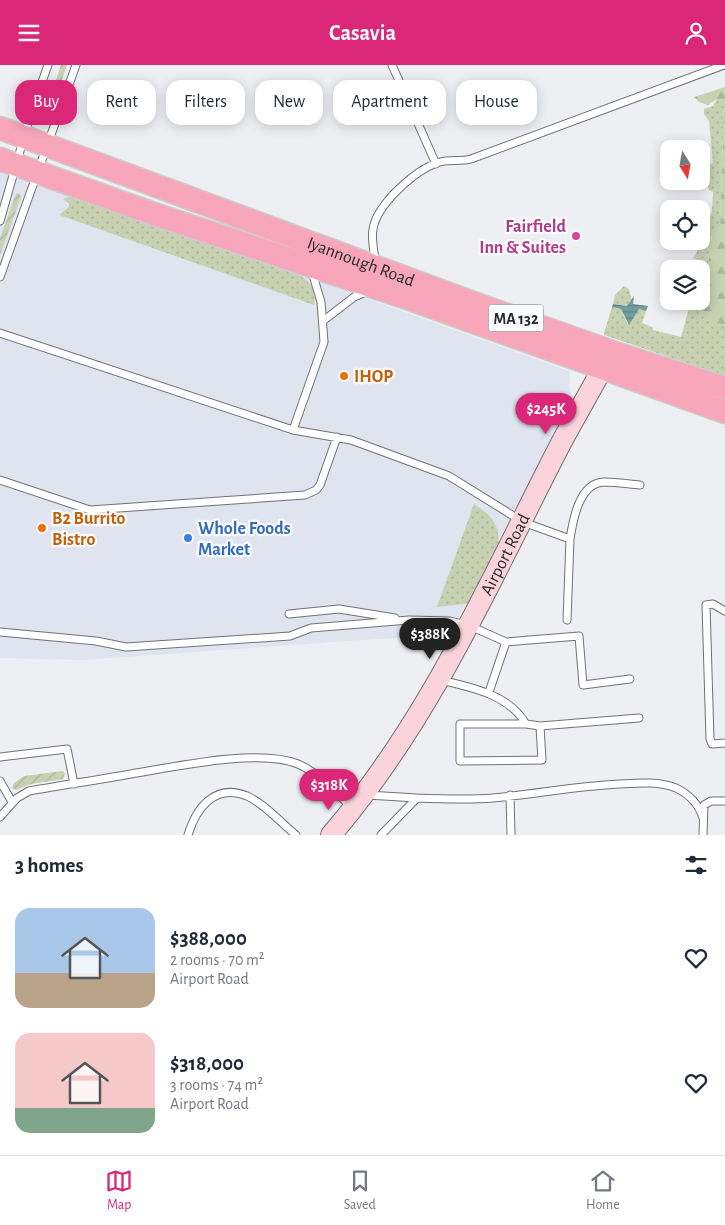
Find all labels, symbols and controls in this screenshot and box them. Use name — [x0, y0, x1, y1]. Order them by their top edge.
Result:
icon: menu — [15, 19, 43, 47]
icon: person — [682, 19, 710, 47]
text: Casavia — [329, 22, 396, 44]
chip: Buy — [15, 80, 77, 125]
chip: Rent — [87, 80, 156, 125]
chip: Filters — [166, 80, 245, 125]
chip: New — [255, 80, 323, 125]
chip: Apartment — [333, 80, 446, 125]
chip: House — [456, 80, 537, 125]
north arrow — [660, 140, 710, 190]
map controls — [660, 140, 710, 310]
button: locate — [660, 200, 710, 250]
place label: Fairfield Inn & Suites — [479, 218, 567, 257]
marker: Fairfield Inn & Suites — [570, 230, 582, 242]
street label: Iyannough Road — [305, 234, 417, 291]
button: layers — [660, 260, 710, 310]
road number: MA 132 — [488, 305, 544, 331]
place label: IHOP — [354, 368, 393, 386]
marker: IHOP — [338, 370, 350, 382]
pin: $245K — [511, 393, 581, 435]
text: $245K — [526, 401, 566, 417]
place label: B2 Burrito Bistro — [52, 510, 126, 549]
street label: Airport Road — [478, 511, 534, 599]
place label: Whole Foods Market — [198, 520, 291, 559]
marker: B2 Burrito Bistro — [36, 522, 48, 534]
marker: Whole Foods Market — [182, 532, 194, 544]
pin: $388K — [395, 617, 465, 660]
text: $388K — [410, 626, 450, 642]
pin: $318K — [294, 769, 364, 811]
text: $318K — [310, 777, 348, 793]
icon: filters — [682, 851, 710, 879]
text: 3 homes — [15, 855, 84, 876]
icon: home — [55, 928, 115, 988]
text: $388,000 — [170, 928, 247, 949]
icon: heart — [682, 944, 710, 972]
text: 2 rooms · 70 m² — [170, 952, 264, 968]
text: Airport Road — [170, 971, 249, 987]
icon: home — [55, 1053, 115, 1113]
text: $318,000 — [170, 1053, 244, 1074]
icon: heart — [682, 1069, 710, 1097]
text: 3 rooms · 74 m² — [170, 1077, 263, 1093]
text: Airport Road — [170, 1096, 249, 1112]
tab: Map — [105, 1167, 133, 1214]
tab: Saved — [344, 1167, 376, 1214]
tab: Home — [586, 1167, 620, 1214]

